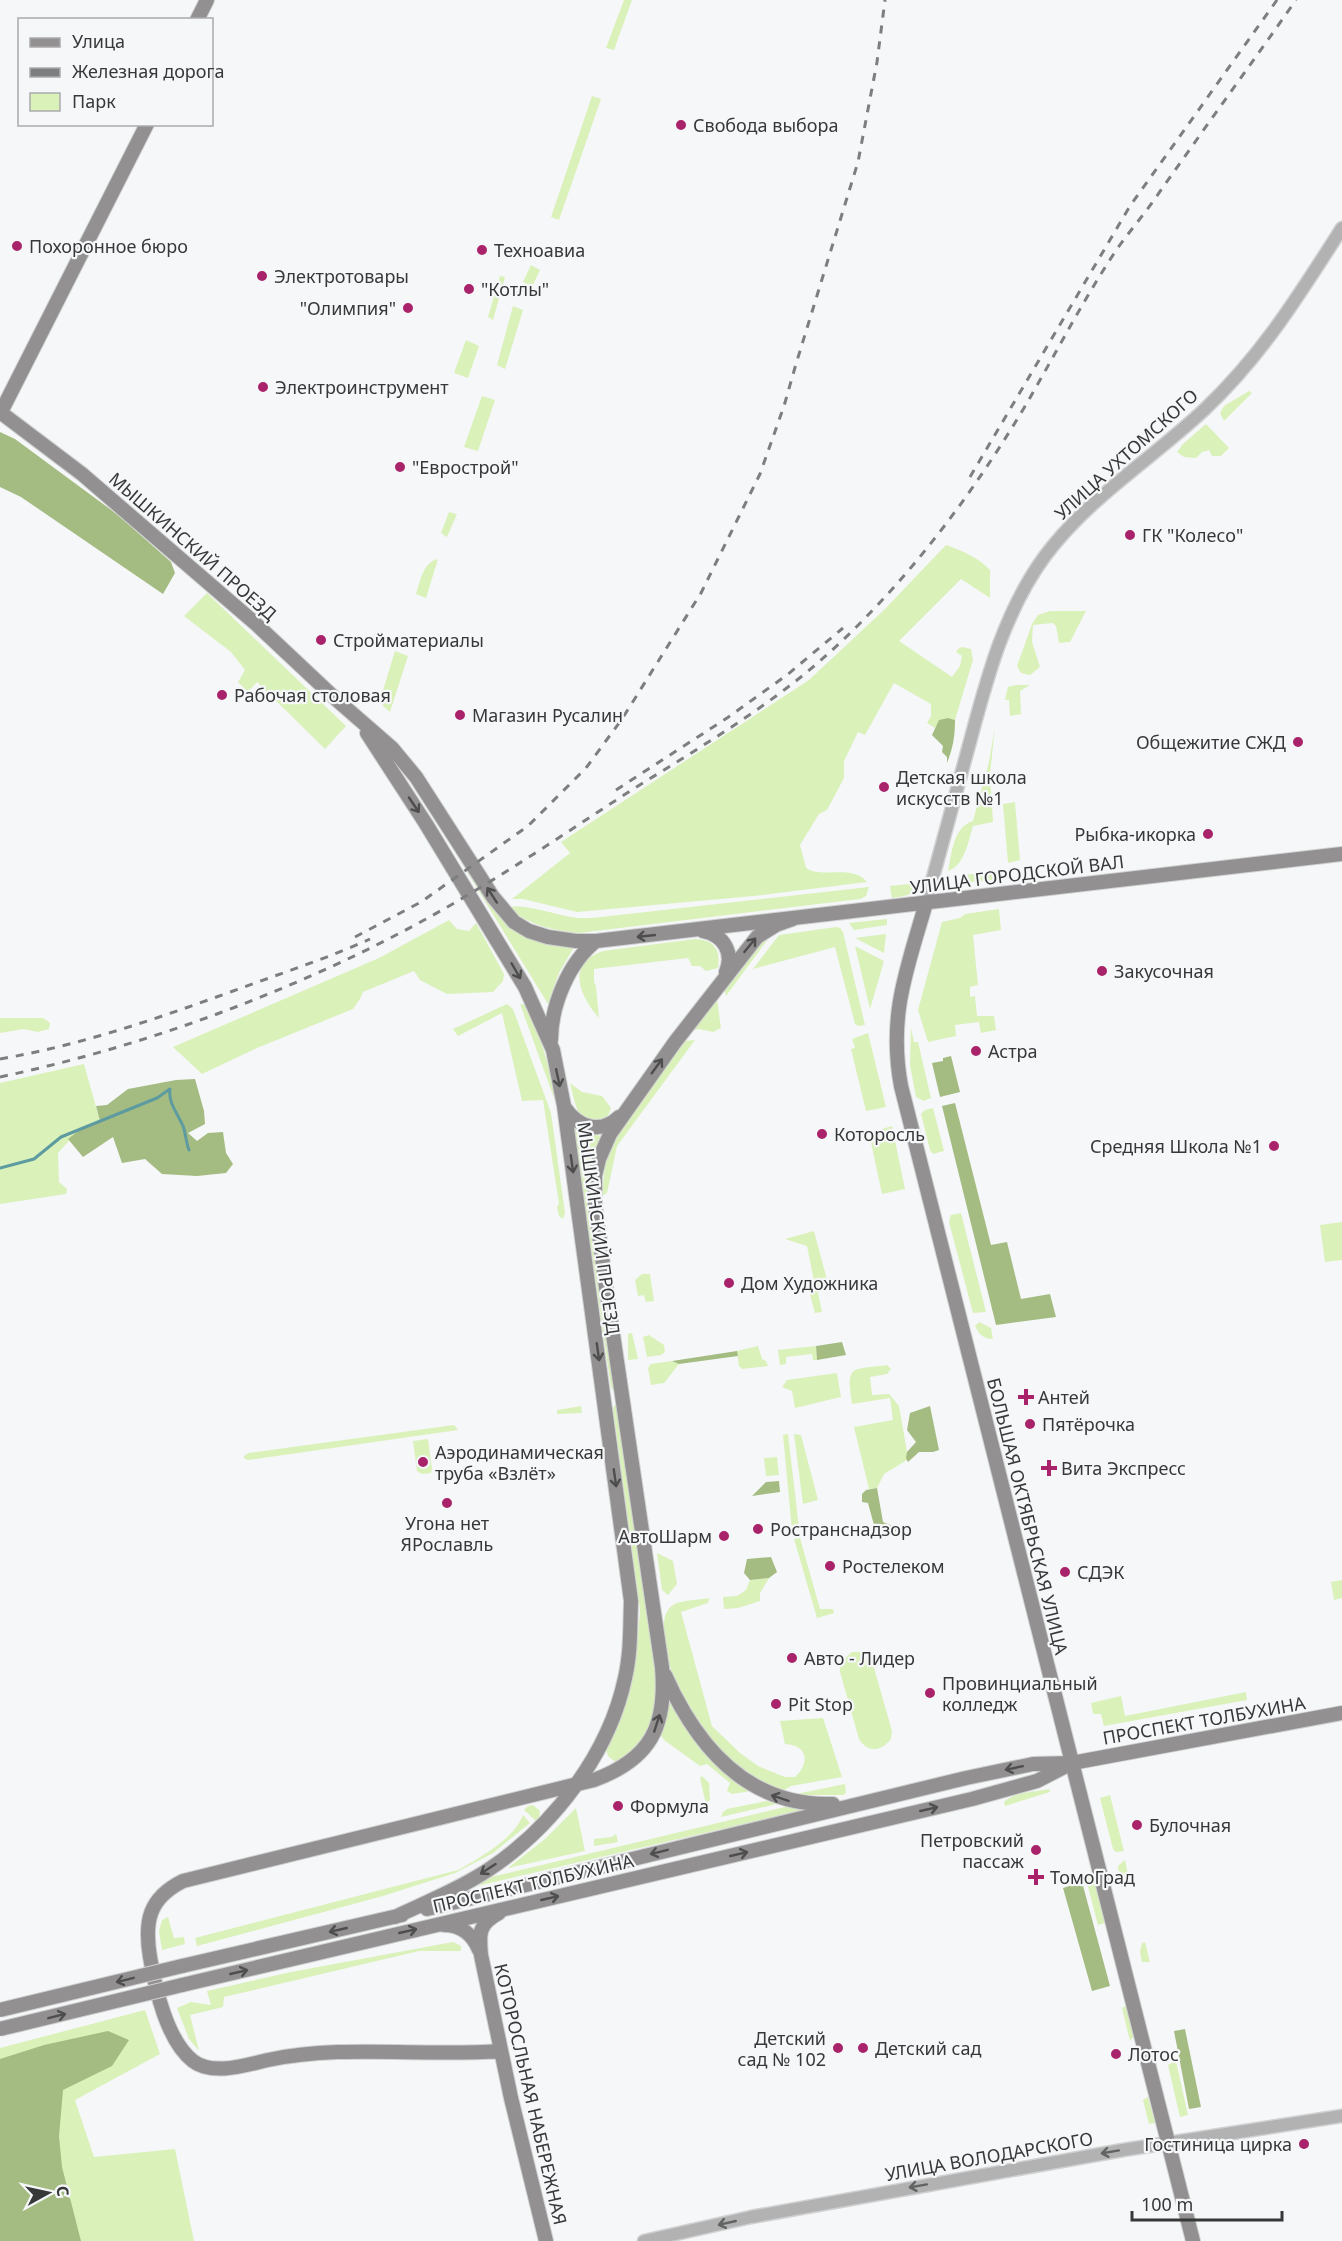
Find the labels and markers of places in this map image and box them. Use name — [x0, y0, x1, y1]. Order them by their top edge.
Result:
place label: Свобода выбора — [693, 113, 838, 137]
marker: Свобода выбора — [674, 118, 688, 132]
place label: Похоронное бюро — [29, 234, 188, 258]
place label: Техноавиа — [494, 238, 585, 262]
marker: Похоронное бюро — [10, 239, 24, 253]
marker: Техноавиа — [475, 243, 489, 257]
place label: Электротовары — [274, 264, 409, 288]
marker: Электротовары — [255, 269, 269, 283]
place label: "Котлы" — [481, 277, 549, 301]
marker: "Котлы" — [462, 282, 476, 296]
place label: "Олимпия" — [300, 296, 396, 320]
marker: "Олимпия" — [401, 301, 415, 315]
place label: Электроинструмент — [275, 375, 449, 399]
marker: Электроинструмент — [256, 380, 270, 394]
place label: "Еврострой" — [412, 455, 519, 479]
marker: "Еврострой" — [393, 460, 407, 474]
place label: ГК "Колесо" — [1142, 523, 1243, 547]
marker: ГК "Колесо" — [1123, 528, 1137, 542]
place label: Стройматериалы — [333, 628, 484, 652]
marker: Стройматериалы — [314, 633, 328, 647]
place label: Рабочая столовая — [234, 683, 391, 707]
marker: Рабочая столовая — [215, 688, 229, 702]
place label: Магазин Русалин — [472, 703, 623, 727]
marker: Магазин Русалин — [453, 708, 467, 722]
place label: Общежитие СЖД — [1136, 730, 1286, 754]
marker: Общежитие СЖД — [1291, 735, 1305, 749]
place label: Детская школа искусств №1 — [896, 765, 1027, 810]
marker: Детская школа искусств №1 — [877, 780, 891, 794]
place label: Рыбка-икорка — [1074, 822, 1196, 846]
marker: Рыбка-икорка — [1201, 827, 1215, 841]
place label: Закусочная — [1114, 959, 1214, 983]
marker: Закусочная — [1095, 964, 1109, 978]
place label: Астра — [988, 1039, 1038, 1063]
marker: Астра — [969, 1044, 983, 1058]
place label: Которосль — [834, 1122, 925, 1146]
marker: Которосль — [815, 1127, 829, 1141]
place label: Средняя Школа №1 — [1090, 1134, 1262, 1158]
marker: Средняя Школа №1 — [1267, 1139, 1281, 1153]
place label: Дом Художника — [741, 1271, 878, 1295]
marker: Дом Художника — [722, 1276, 736, 1290]
place label: Антей — [1038, 1385, 1090, 1409]
marker: Антей — [1019, 1390, 1033, 1404]
place label: Пятёрочка — [1042, 1412, 1135, 1436]
marker: Пятёрочка — [1023, 1417, 1037, 1431]
place label: Аэродинамическая труба «Взлёт» — [435, 1440, 604, 1485]
marker: Аэродинамическая труба «Взлёт» — [416, 1455, 430, 1469]
place label: Вита Экспресс — [1061, 1456, 1186, 1480]
marker: Вита Экспресс — [1042, 1461, 1056, 1475]
marker: Угона нет ЯРославль — [440, 1496, 454, 1510]
place label: Угона нет ЯРославль — [401, 1511, 493, 1556]
place label: Ространснадзор — [770, 1517, 912, 1541]
marker: Ространснадзор — [751, 1522, 765, 1536]
place label: АвтоШарм — [618, 1524, 712, 1548]
marker: АвтоШарм — [717, 1529, 731, 1543]
place label: Ростелеком — [842, 1554, 945, 1578]
marker: Ростелеком — [823, 1559, 837, 1573]
place label: СДЭК — [1077, 1560, 1125, 1584]
marker: СДЭК — [1058, 1565, 1072, 1579]
place label: Авто - Лидер — [804, 1646, 915, 1670]
marker: Авто - Лидер — [785, 1651, 799, 1665]
place label: Провинциальный колледж — [942, 1671, 1098, 1716]
marker: Провинциальный колледж — [923, 1686, 937, 1700]
place label: Pit Stop — [788, 1692, 853, 1716]
marker: Pit Stop — [769, 1697, 783, 1711]
place label: Формула — [630, 1794, 709, 1818]
marker: Формула — [611, 1799, 625, 1813]
place label: Булочная — [1149, 1813, 1231, 1837]
marker: Булочная — [1130, 1818, 1144, 1832]
place label: Петровский пассаж — [920, 1828, 1024, 1873]
marker: Петровский пассаж — [1029, 1843, 1043, 1857]
place label: ТомоГрад — [1050, 1865, 1135, 1889]
marker: ТомоГрад — [1027, 1868, 1045, 1886]
place label: Детский сад № 102 — [738, 2026, 826, 2071]
place label: Детский сад — [875, 2036, 981, 2060]
marker: Детский сад № 102 — [831, 2041, 845, 2055]
marker: Детский сад — [856, 2041, 870, 2055]
place label: Лотос — [1128, 2042, 1179, 2066]
marker: Лотос — [1109, 2047, 1123, 2061]
place label: Гостиница цирка — [1144, 2132, 1292, 2156]
marker: Гостиница цирка — [1297, 2137, 1311, 2151]

